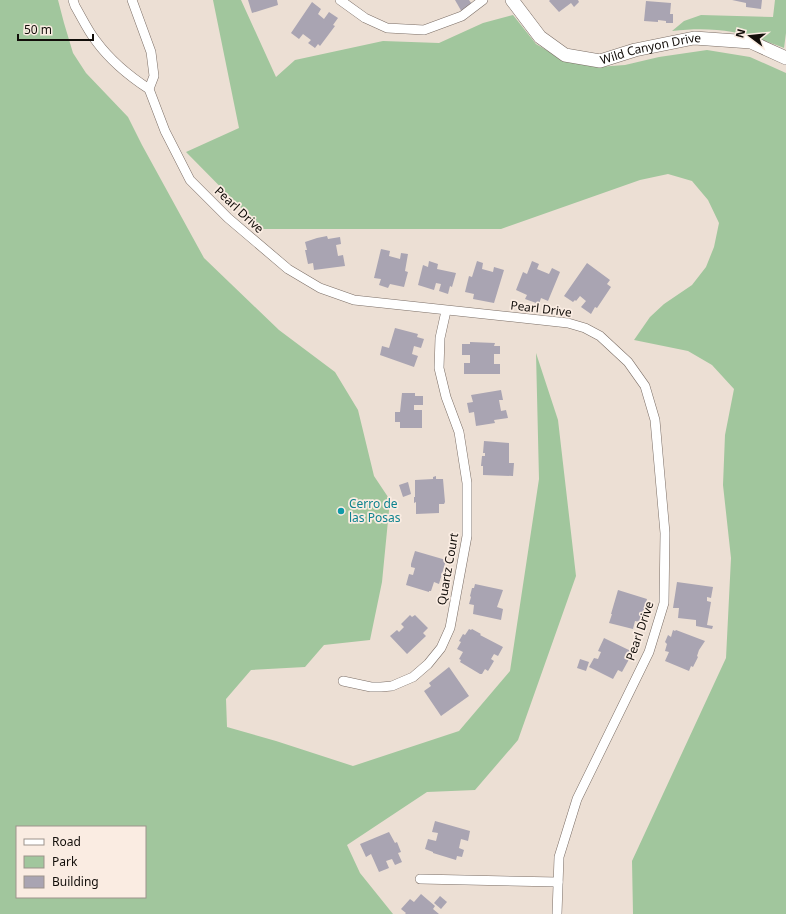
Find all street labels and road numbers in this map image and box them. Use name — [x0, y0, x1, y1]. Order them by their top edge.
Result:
street label: Wild Canyon Drive — [598, 29, 702, 68]
street label: Pearl Drive — [211, 182, 268, 237]
street label: Pearl Drive — [509, 296, 573, 321]
street label: Quartz Court — [433, 531, 462, 606]
street label: Pearl Drive — [621, 599, 658, 663]

